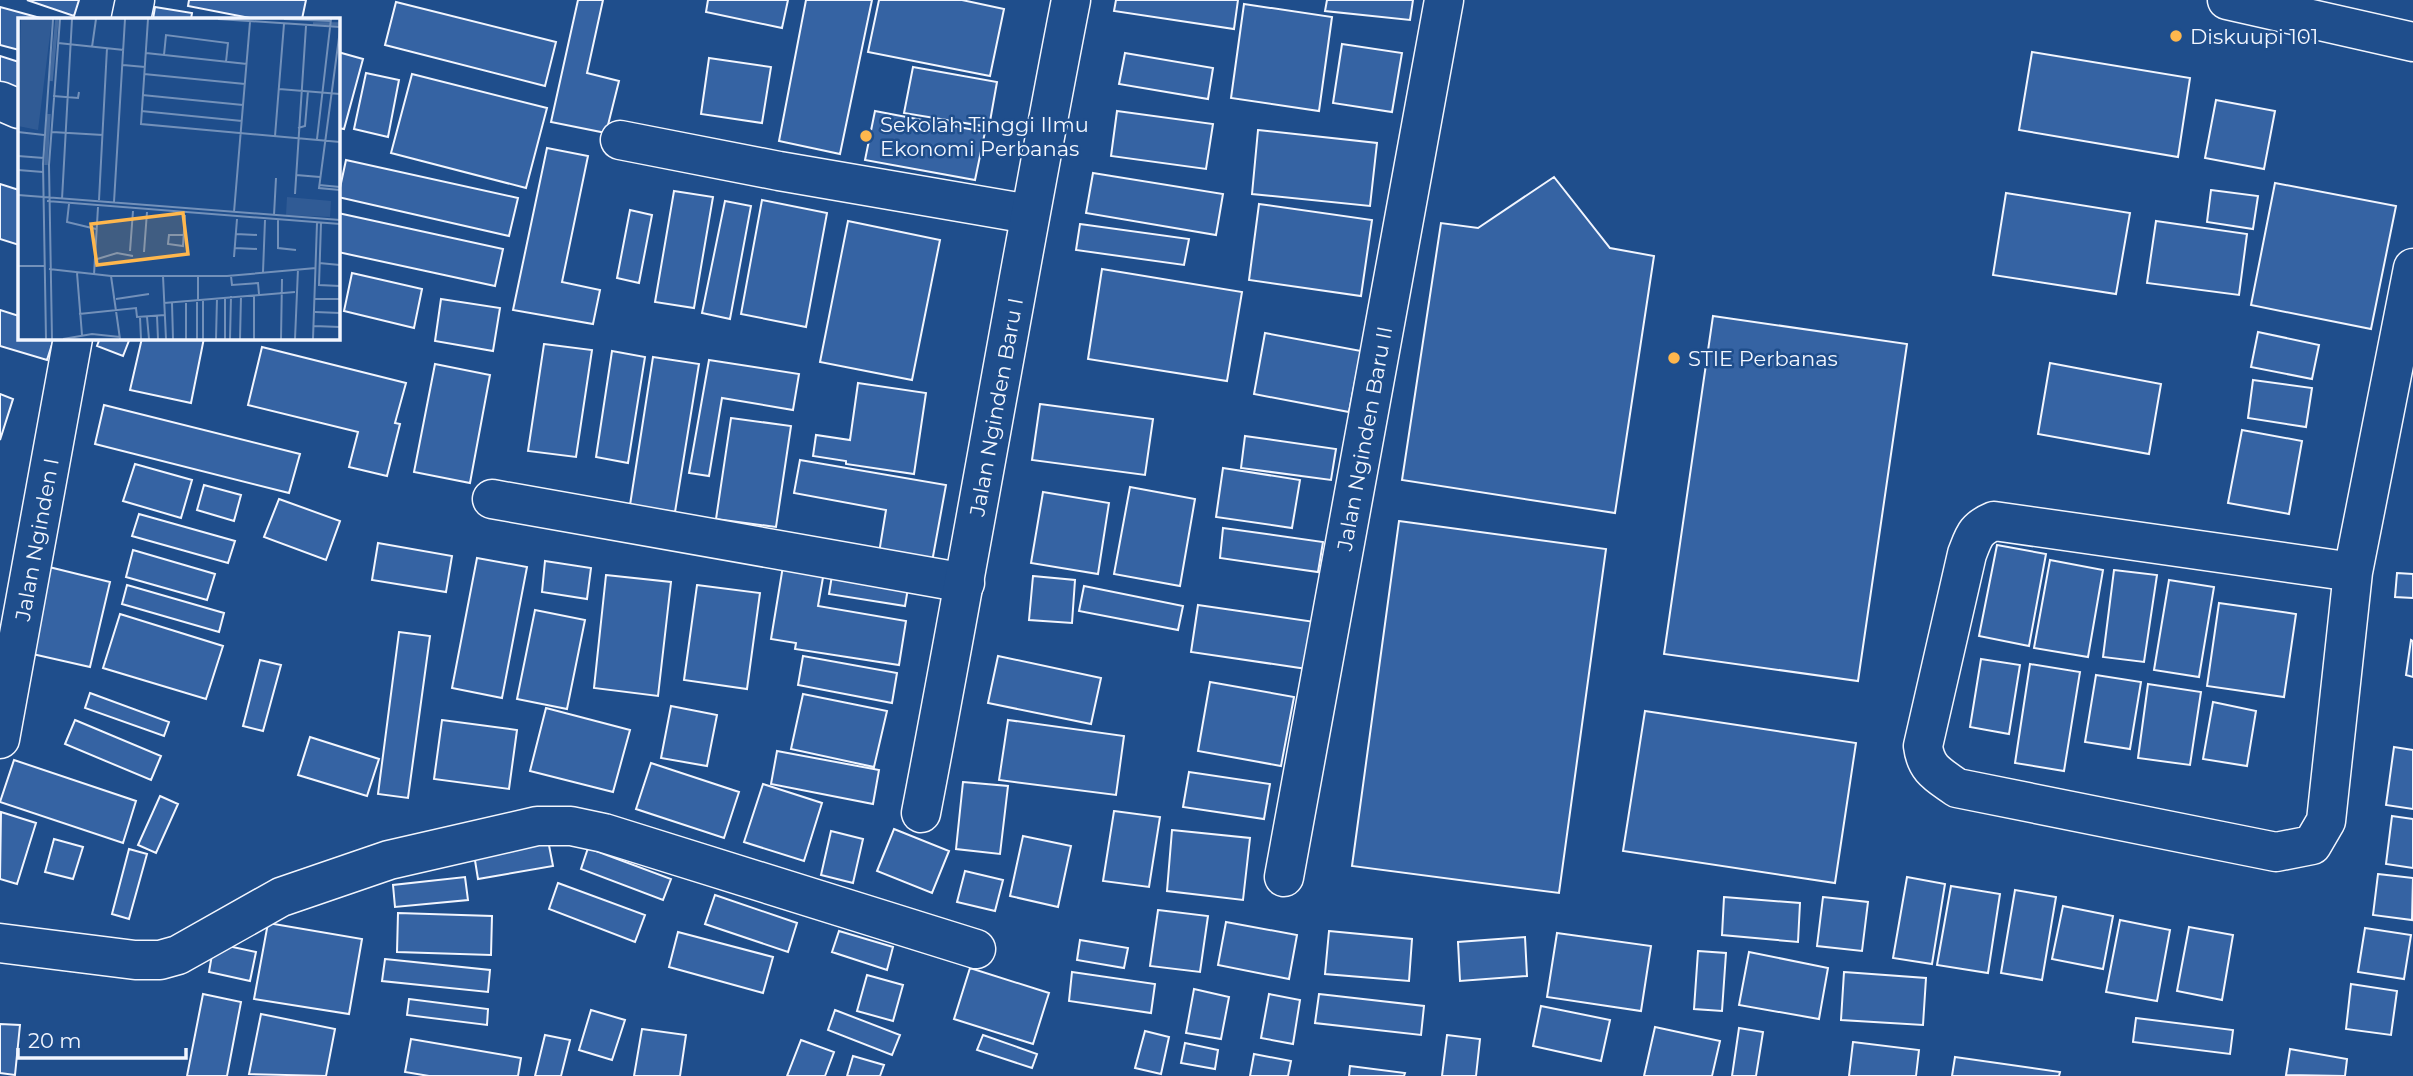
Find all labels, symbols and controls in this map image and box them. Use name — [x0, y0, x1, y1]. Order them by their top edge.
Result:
inset map — [18, 18, 340, 340]
place label: Diskuupi 101 — [2190, 24, 2318, 49]
marker: Diskuupi 101 — [2168, 28, 2184, 44]
place label: Sekolah Tinggi Ilmu Ekonomi Perbanas — [880, 112, 1089, 161]
marker: Sekolah Tinggi Ilmu Ekonomi Perbanas — [858, 128, 874, 144]
street label: Jalan Nginden Baru I — [964, 296, 1028, 519]
street label: Jalan Nginden Baru II — [1331, 324, 1397, 553]
place label: STIE Perbanas — [1688, 346, 1838, 371]
marker: STIE Perbanas — [1666, 350, 1682, 366]
street label: Jalan Nginden I — [9, 456, 63, 624]
scale bar — [18, 1016, 186, 1060]
text: 20 m — [28, 1028, 82, 1053]

